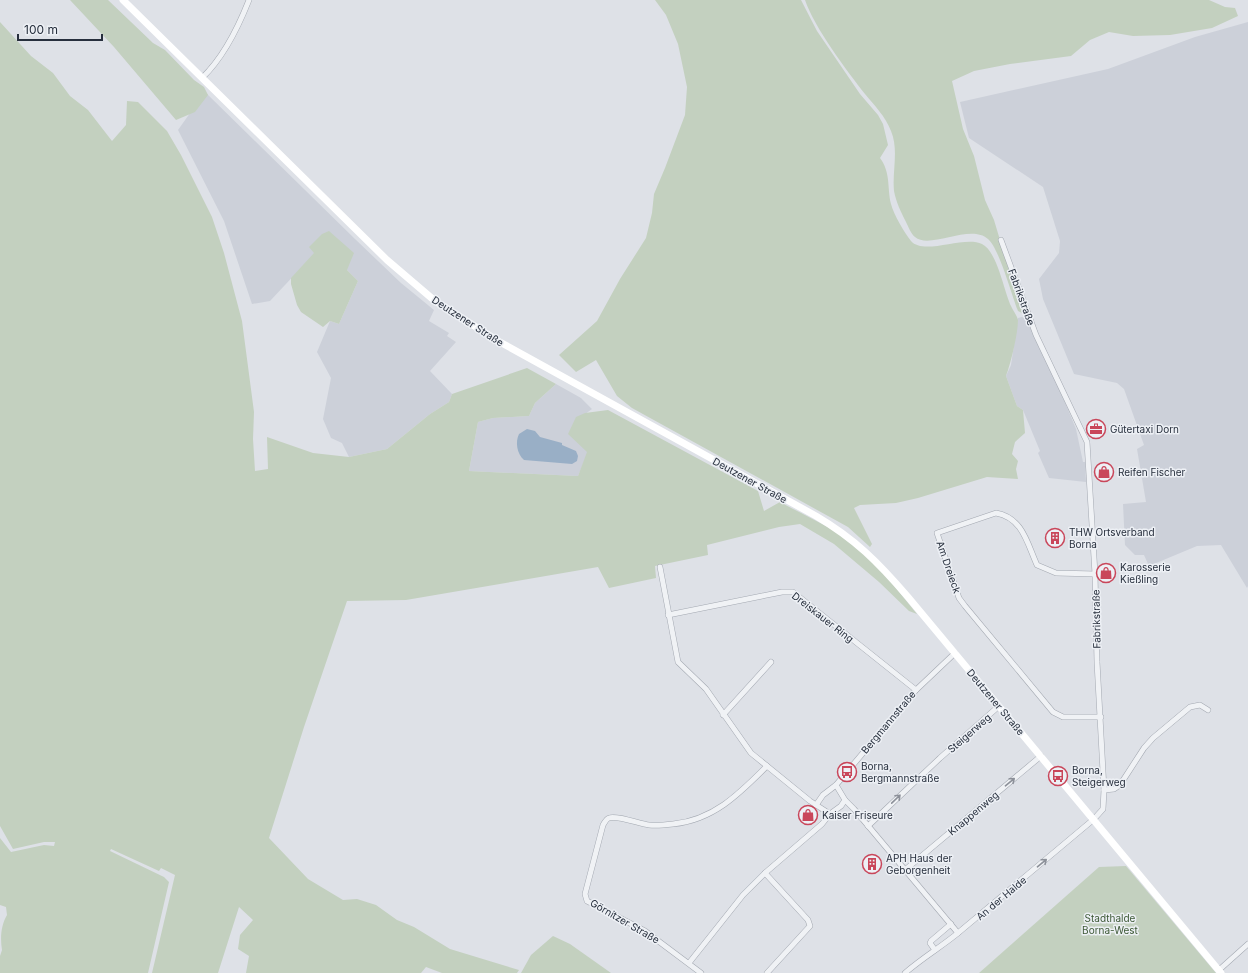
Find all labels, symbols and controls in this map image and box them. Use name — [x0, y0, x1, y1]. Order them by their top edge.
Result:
scale bar — [18, 16, 102, 42]
text: 100 m — [24, 22, 58, 37]
street label: Fabrikstraße — [1006, 267, 1038, 327]
street label: Deutzener Straße — [430, 293, 506, 349]
office icon: Gütertaxi Dorn — [1085, 418, 1107, 440]
place label: Gütertaxi Dorn — [1110, 423, 1179, 435]
street label: Deutzener Straße — [711, 455, 789, 505]
shop icon: Reifen Fischer — [1093, 461, 1115, 483]
place label: Reifen Fischer — [1118, 466, 1186, 478]
place label: THW Ortsverband Borna — [1069, 526, 1155, 550]
building icon: THW Ortsverband Borna — [1044, 527, 1066, 549]
street label: Am Dreieck — [934, 539, 964, 595]
place label: Karosserie Kießling — [1120, 561, 1171, 585]
shop icon: Karosserie Kießling — [1095, 562, 1117, 584]
street label: Dreiskauer Ring — [790, 589, 856, 645]
street label: Fabrikstraße — [1089, 589, 1103, 649]
street label: Deutzener Straße — [965, 666, 1027, 738]
street label: Bergmannstraße — [858, 688, 918, 756]
street label: Steigerweg — [945, 711, 993, 755]
place label: Borna, Bergmannstraße — [861, 760, 939, 784]
bus stop icon: Borna, Bergmannstraße — [836, 761, 858, 783]
place label: Borna, Steigerweg — [1072, 764, 1126, 788]
bus stop icon: Borna, Steigerweg — [1047, 765, 1069, 787]
one-way arrow — [1005, 777, 1016, 786]
street label: Knappenweg — [945, 788, 1001, 838]
one-way arrow — [891, 794, 901, 803]
shop icon: Kaiser Friseure — [797, 804, 819, 826]
place label: Kaiser Friseure — [822, 809, 893, 821]
place label: APH Haus der Geborgenheit — [886, 852, 953, 876]
building icon: APH Haus der Geborgenheit — [861, 853, 883, 875]
one-way arrow — [1037, 859, 1047, 868]
street label: An der Halde — [974, 874, 1029, 922]
street label: Görnitzer Straße — [588, 896, 662, 946]
park label: Stadthalde Borna-West — [1082, 912, 1139, 936]

